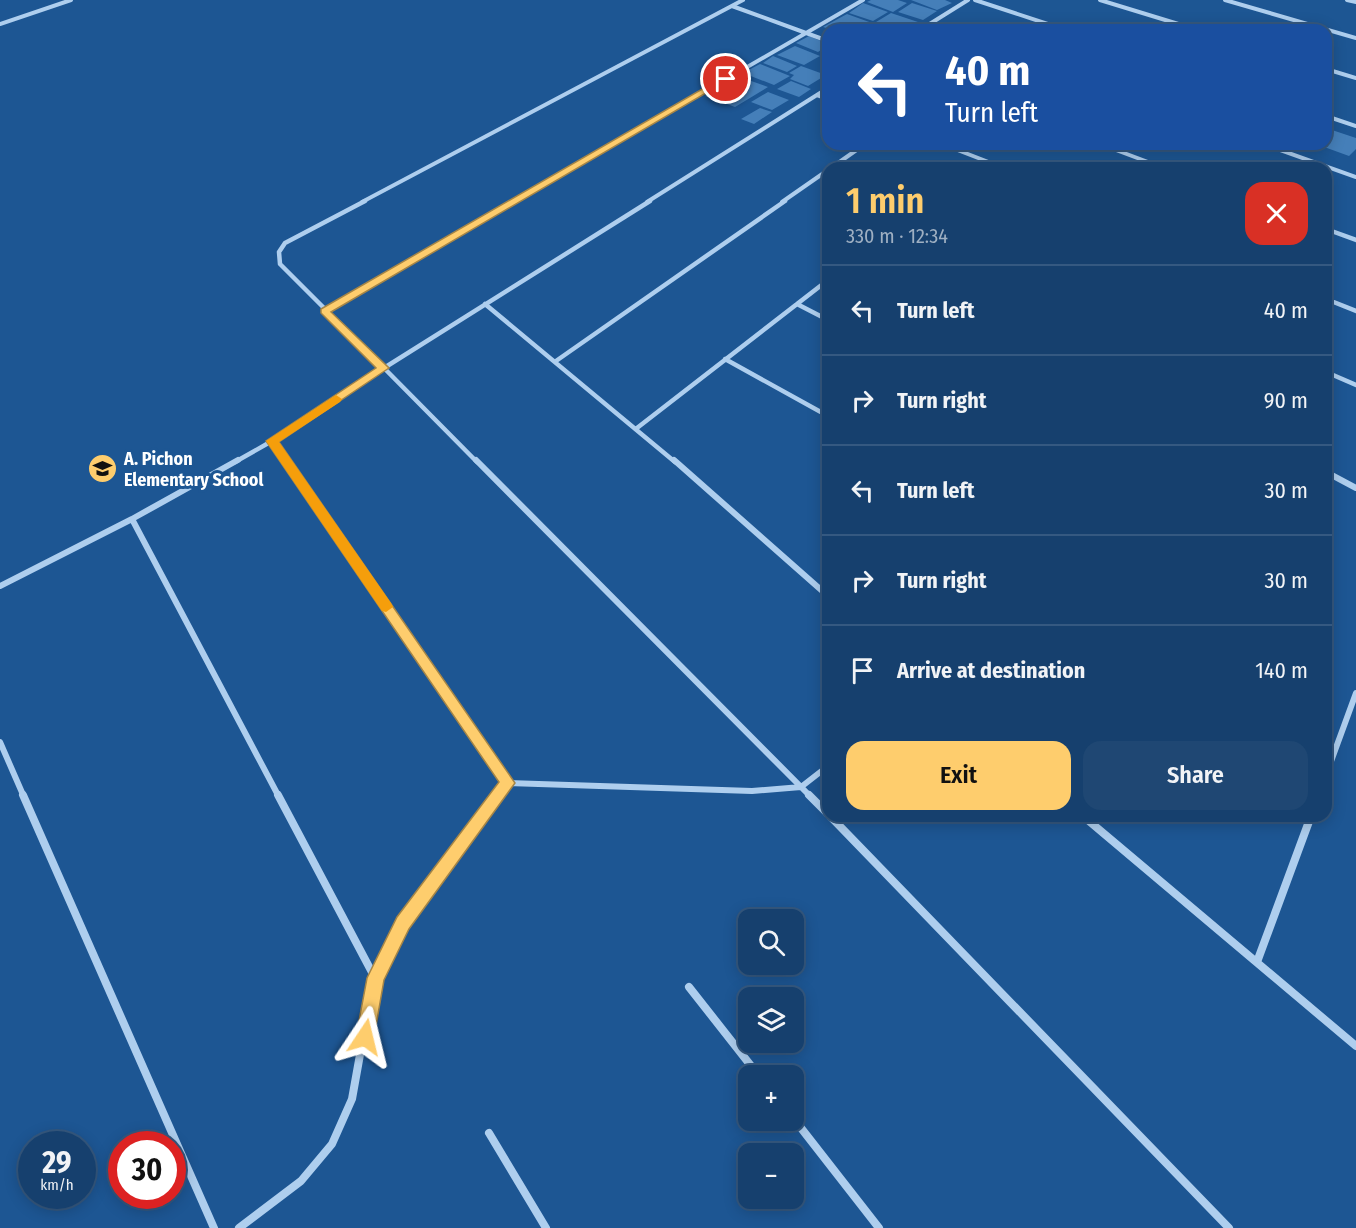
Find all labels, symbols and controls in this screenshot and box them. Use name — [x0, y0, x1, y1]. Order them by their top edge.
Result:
text: 40 m — [945, 46, 1030, 96]
icon: left — [846, 48, 924, 126]
pin — [700, 53, 751, 104]
icon: arrive — [709, 62, 742, 95]
text: Turn left — [945, 97, 1038, 129]
text: 1 min — [846, 179, 924, 223]
button: close — [1245, 182, 1308, 245]
text: 330 m · 12:34 — [846, 224, 948, 248]
icon: left — [846, 294, 879, 327]
text: Turn left — [897, 297, 975, 324]
text: 40 m — [1264, 297, 1308, 324]
icon: right — [846, 384, 879, 417]
text: Turn right — [897, 387, 986, 414]
text: 90 m — [1264, 387, 1308, 414]
place label: A. Pichon Elementary School — [123, 448, 263, 491]
school or university icon: A. Pichon Elementary School — [87, 453, 119, 485]
icon: left — [846, 474, 879, 507]
text: Turn left — [897, 477, 975, 504]
text: 30 m — [1265, 477, 1308, 504]
icon: right — [846, 564, 879, 597]
text: Turn right — [897, 567, 986, 594]
text: 30 m — [1265, 567, 1308, 594]
icon: arrive — [846, 654, 879, 687]
text: Arrive at destination — [897, 657, 1085, 684]
text: 140 m — [1255, 657, 1308, 684]
button: Exit — [846, 741, 1071, 810]
button: Share — [1083, 741, 1308, 810]
map controls — [738, 909, 804, 1209]
button: search — [738, 909, 804, 975]
button: layers — [738, 987, 804, 1053]
position arrow — [333, 1005, 397, 1069]
button: + — [738, 1065, 804, 1131]
speed limit sign: 30 — [108, 1131, 186, 1209]
button: − — [738, 1143, 804, 1209]
text: 29 — [42, 1145, 72, 1181]
text: km/h — [40, 1176, 74, 1194]

